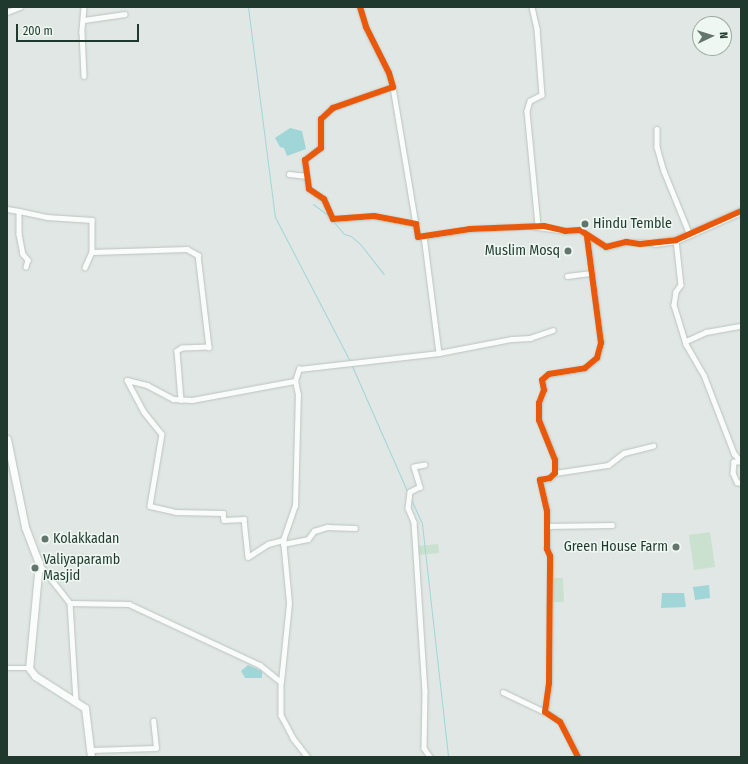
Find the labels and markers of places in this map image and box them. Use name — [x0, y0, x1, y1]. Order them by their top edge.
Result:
place label: Hindu Temble — [593, 216, 672, 232]
marker: Hindu Temble — [580, 219, 590, 229]
place label: Muslim Mosq — [485, 243, 560, 259]
marker: Muslim Mosq — [563, 246, 573, 256]
place label: Kolakkadan — [53, 531, 119, 547]
marker: Kolakkadan — [40, 534, 50, 544]
place label: Green House Farm — [564, 539, 668, 555]
marker: Green House Farm — [671, 542, 681, 552]
place label: Valiyaparamb Masjid — [43, 552, 120, 584]
marker: Valiyaparamb Masjid — [30, 563, 40, 573]

